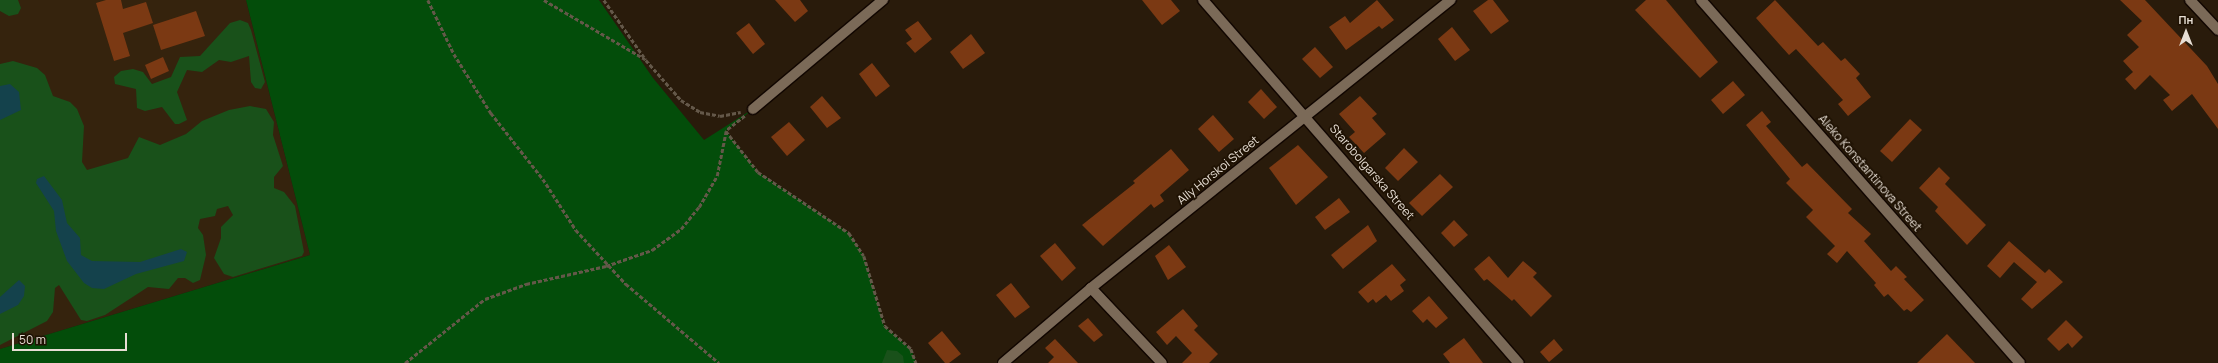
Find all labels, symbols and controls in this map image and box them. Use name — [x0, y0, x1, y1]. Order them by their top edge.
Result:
north arrow — [2166, 12, 2206, 52]
text: Пн — [2179, 12, 2193, 27]
street label: Aleko Konstantinova Street — [1815, 112, 1925, 234]
street label: Starobolgarska Street — [1327, 121, 1417, 223]
street label: Ally Horskoi Street — [1174, 133, 1262, 207]
scale bar — [14, 325, 129, 351]
text: 50 m — [19, 331, 46, 348]

